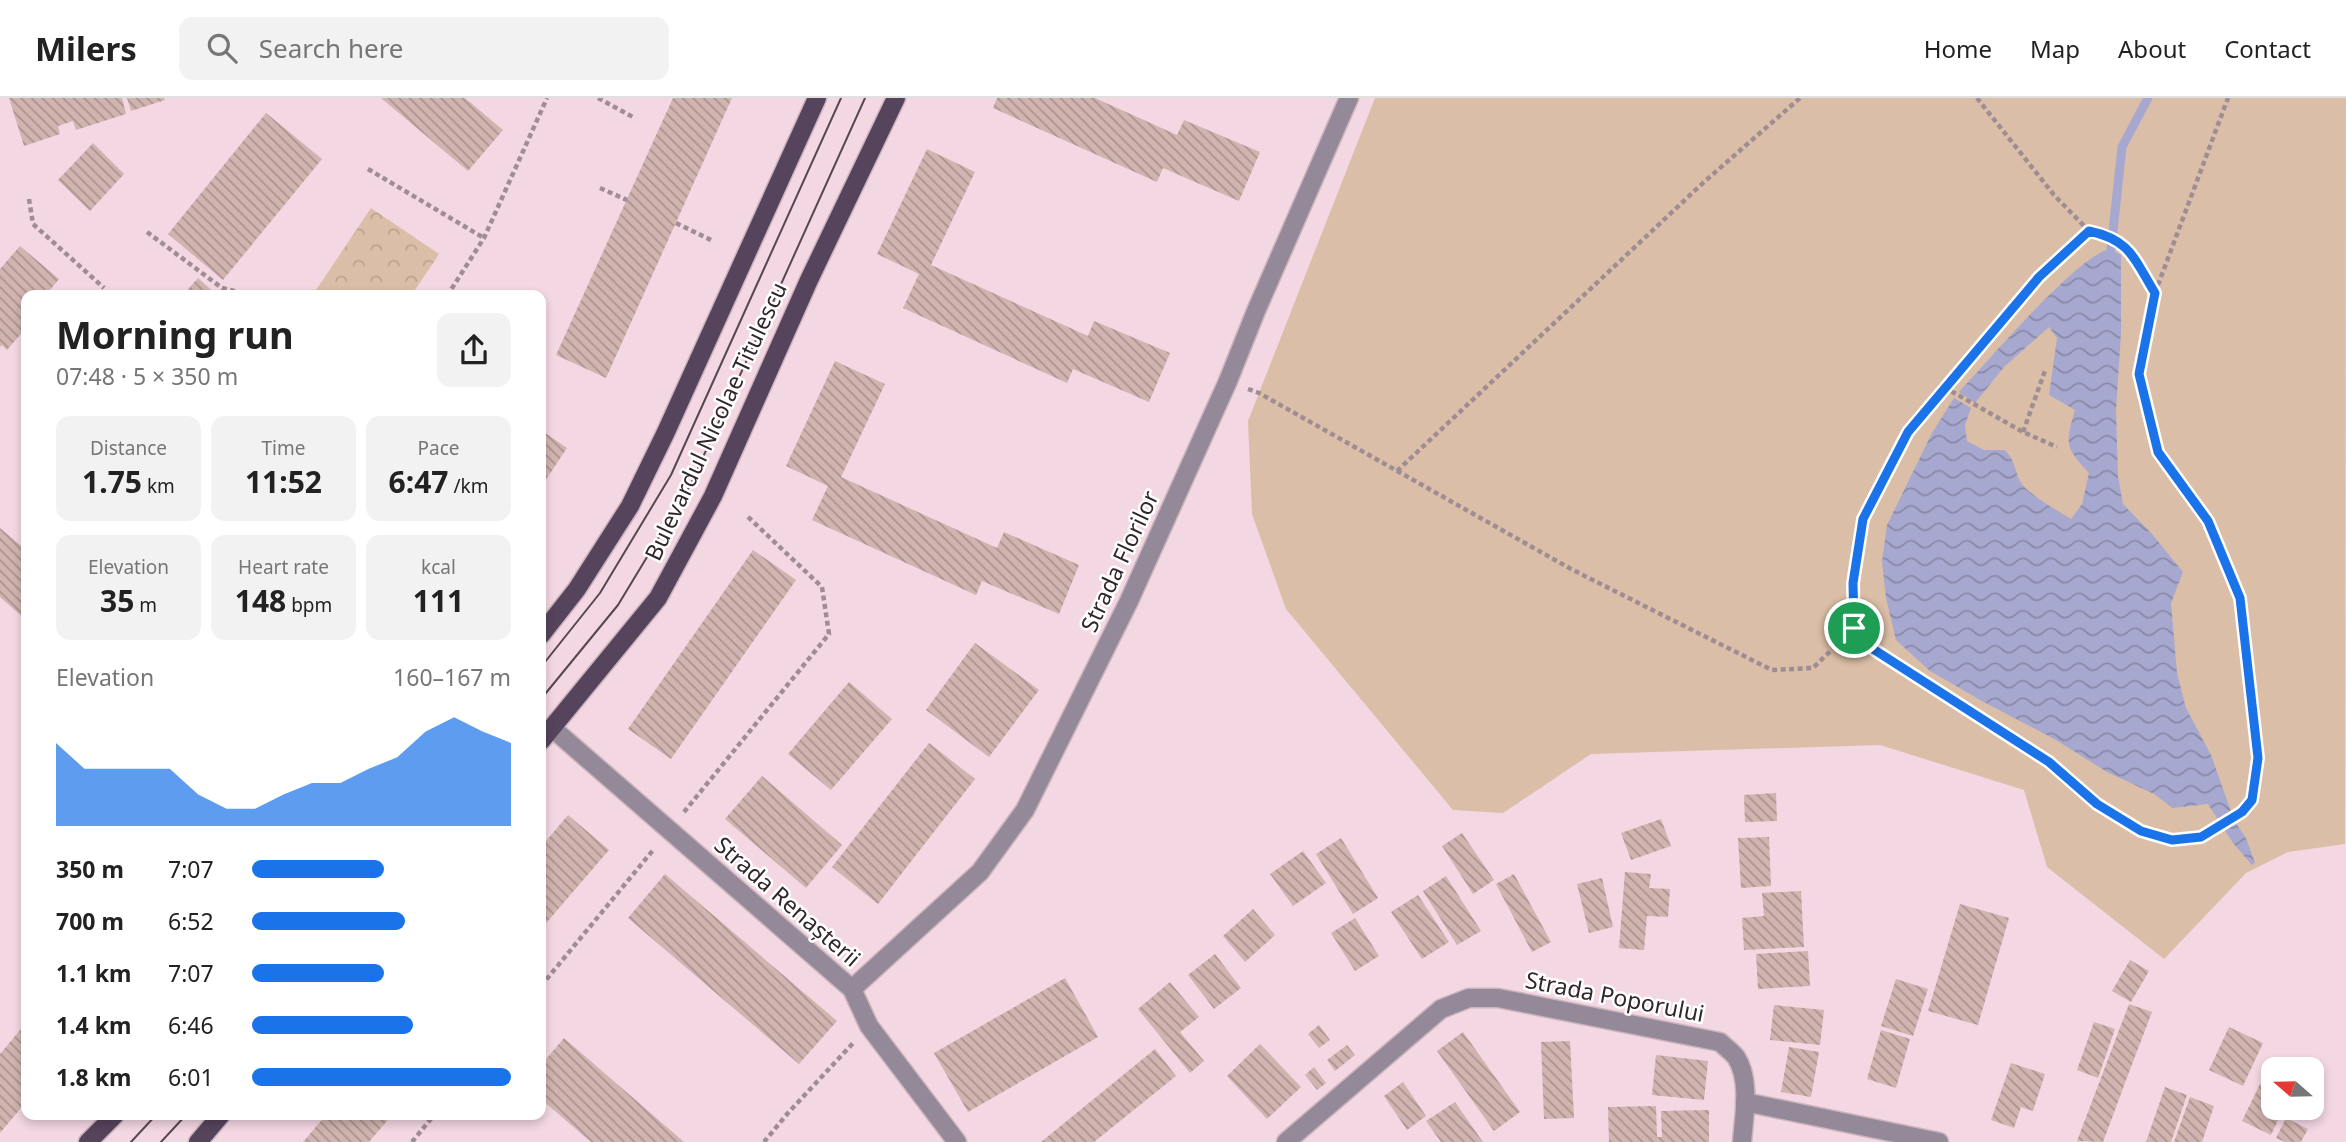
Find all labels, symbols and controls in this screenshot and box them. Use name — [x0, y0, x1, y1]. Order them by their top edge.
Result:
search box — [179, 17, 669, 80]
text: Milers — [35, 26, 137, 71]
icon: search — [203, 29, 241, 67]
text: Search here — [259, 30, 404, 66]
text: Home — [1924, 32, 1992, 65]
text: Map — [2030, 32, 2080, 65]
text: About — [2118, 32, 2186, 65]
text: Contact — [2224, 32, 2311, 65]
street label: Bulevardul Nicolae Titulescu — [636, 276, 794, 566]
text: Morning run — [56, 308, 294, 360]
button: share — [437, 313, 511, 387]
text: 07:48 · 5 × 350 m — [56, 360, 238, 392]
text: Distance — [90, 435, 167, 461]
text: Time — [262, 435, 305, 461]
text: Pace — [418, 435, 460, 461]
text: 1.75 — [82, 461, 142, 502]
text: 11:52 — [245, 461, 322, 502]
text: 6:47 — [389, 461, 449, 502]
text: km — [142, 473, 175, 499]
text: /km — [449, 473, 488, 499]
street label: Strada Florilor — [1072, 485, 1166, 637]
text: Elevation — [88, 554, 169, 580]
text: Heart rate — [238, 554, 329, 580]
text: kcal — [421, 554, 456, 580]
text: 35 — [100, 580, 134, 621]
text: 148 — [235, 580, 286, 621]
text: 111 — [413, 580, 464, 621]
text: m — [134, 592, 157, 618]
text: bpm — [286, 592, 332, 618]
pin — [1824, 598, 1884, 658]
icon: arrive — [1835, 609, 1873, 647]
text: Elevation — [56, 661, 154, 693]
text: 160–167 m — [393, 661, 511, 693]
street label: Strada Renașterii — [708, 829, 868, 973]
text: 350 m — [56, 853, 124, 885]
text: 7:07 — [168, 853, 214, 885]
text: 700 m — [56, 905, 124, 937]
text: 6:52 — [168, 905, 214, 937]
text: 1.1 km — [56, 957, 131, 989]
text: 7:07 — [168, 957, 214, 989]
street label: Strada Poporului — [1523, 963, 1707, 1029]
text: 1.4 km — [56, 1009, 131, 1041]
text: 6:46 — [168, 1009, 214, 1041]
north arrow — [2261, 1057, 2324, 1120]
map controls — [2261, 1057, 2324, 1120]
text: 1.8 km — [56, 1061, 131, 1093]
text: 6:01 — [168, 1061, 214, 1093]

